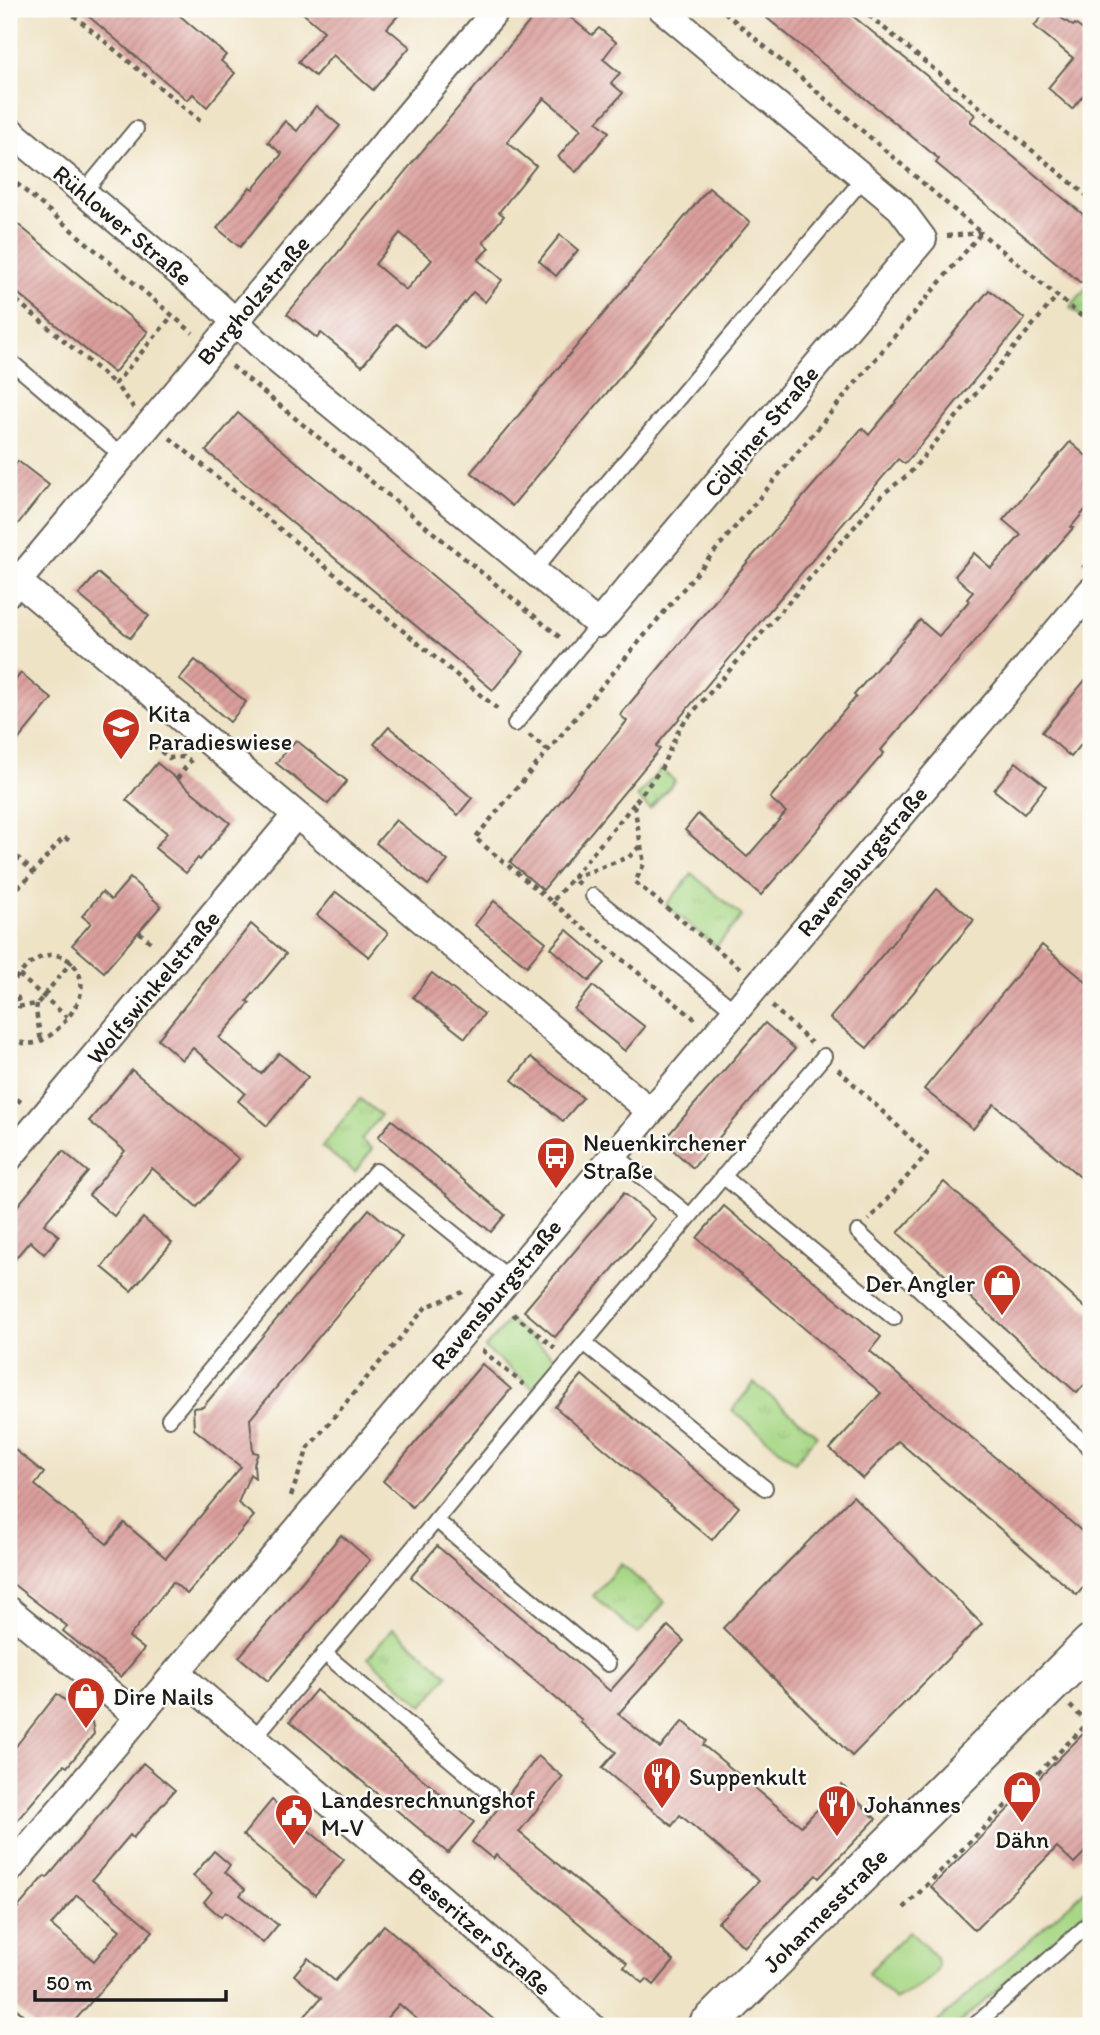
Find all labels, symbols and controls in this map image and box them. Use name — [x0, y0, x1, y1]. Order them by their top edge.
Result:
street label: Rühlower Straße — [47, 158, 199, 292]
street label: Burgholzstraße — [190, 229, 316, 371]
street label: Cölpiner Straße — [697, 359, 825, 503]
place label: Kita Paradieswiese — [148, 699, 292, 756]
school or university icon: Kita Paradieswiese — [100, 706, 142, 761]
street label: Ravensburgstraße — [790, 780, 934, 942]
street label: Wolfswinkelstraße — [80, 904, 226, 1070]
place label: Neuenkirchener Straße — [583, 1128, 747, 1185]
bus stop icon: Neuenkirchener Straße — [535, 1135, 577, 1190]
street label: Ravensburgstraße — [424, 1213, 568, 1375]
shop icon: Der Angler — [981, 1262, 1023, 1317]
place label: Der Angler — [865, 1269, 975, 1298]
shop icon: Dire Nails — [65, 1675, 107, 1730]
place label: Dire Nails — [113, 1682, 214, 1711]
restaurant icon: Suppenkult — [641, 1755, 683, 1810]
place label: Suppenkult — [689, 1762, 807, 1791]
shop icon: Dähn — [1001, 1769, 1043, 1824]
restaurant icon: Johannes — [816, 1783, 858, 1838]
place label: Landesrechnungshof M-V — [321, 1785, 536, 1842]
place label: Johannes — [864, 1790, 961, 1819]
public building icon: Landesrechnungshof M-V — [273, 1792, 315, 1847]
place label: Dähn — [995, 1825, 1049, 1854]
street label: Johannesstraße — [756, 1841, 894, 1979]
street label: Beseritzer Straße — [402, 1861, 558, 2001]
scale bar — [35, 1958, 226, 2002]
text: 50 m — [46, 1970, 93, 1995]

